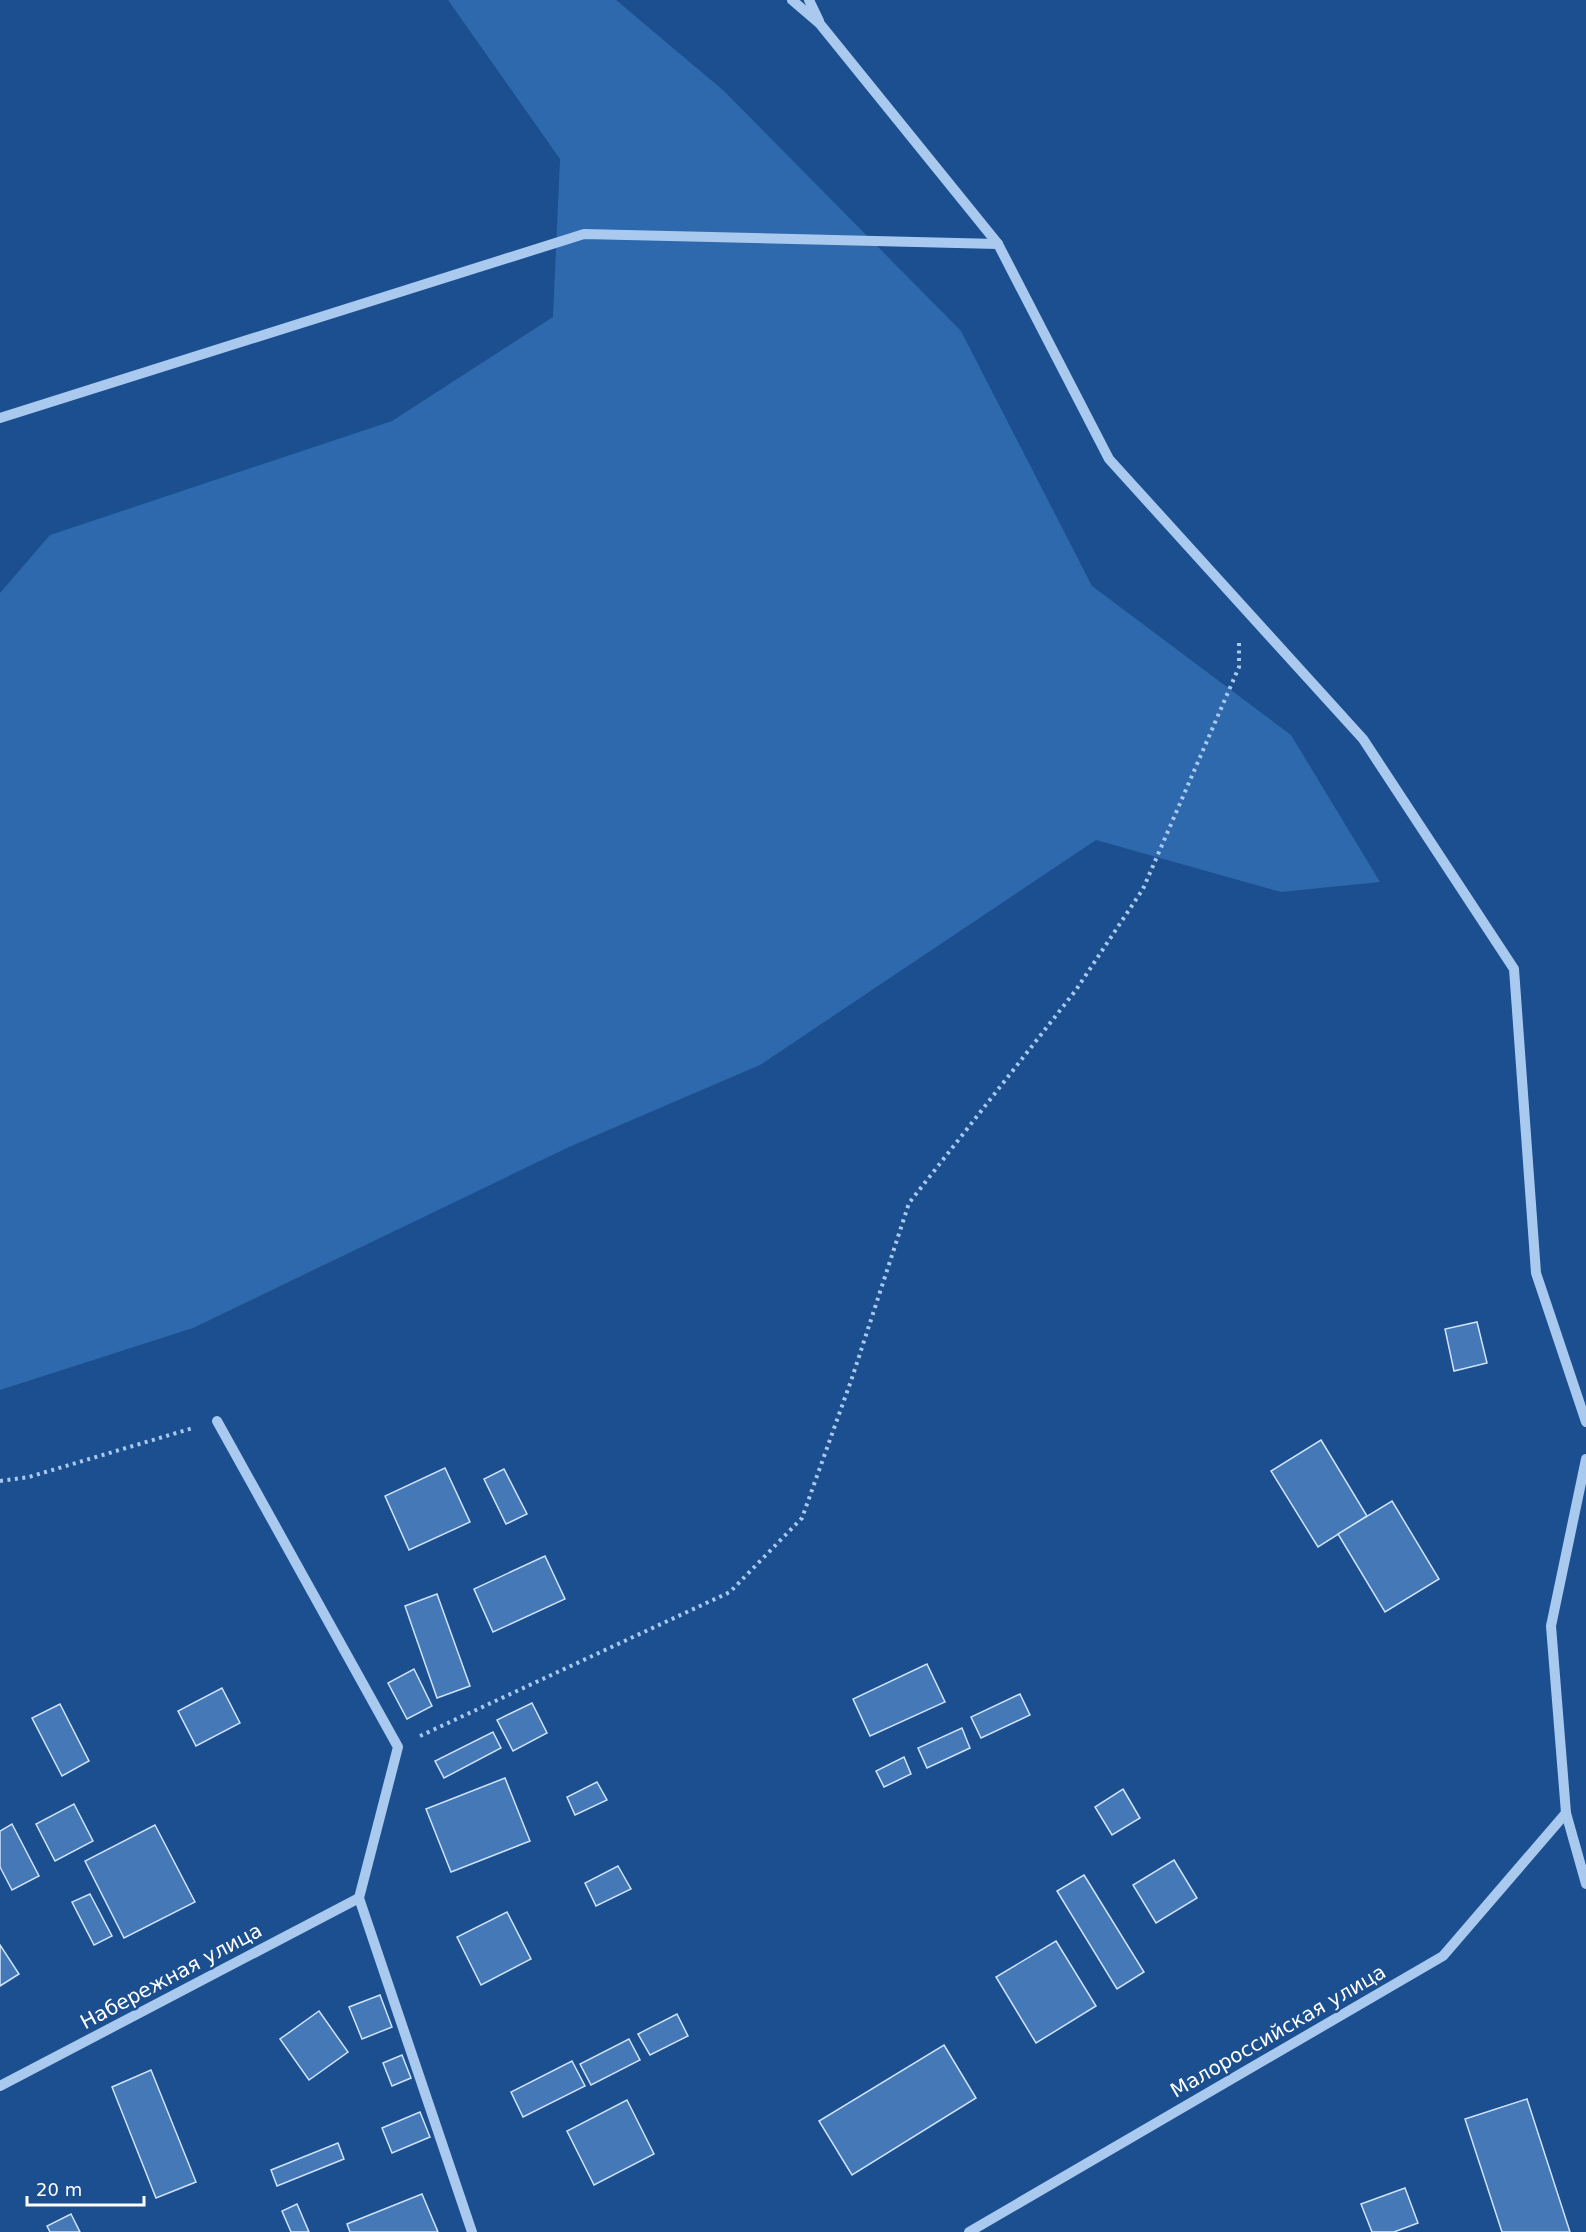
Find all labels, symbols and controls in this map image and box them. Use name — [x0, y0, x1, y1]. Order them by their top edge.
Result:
street label: Набережная улица — [76, 1918, 266, 2034]
street label: Малороссийская улица — [1166, 1959, 1390, 2103]
scale bar — [27, 2169, 144, 2207]
text: 20 m — [36, 2179, 82, 2200]

